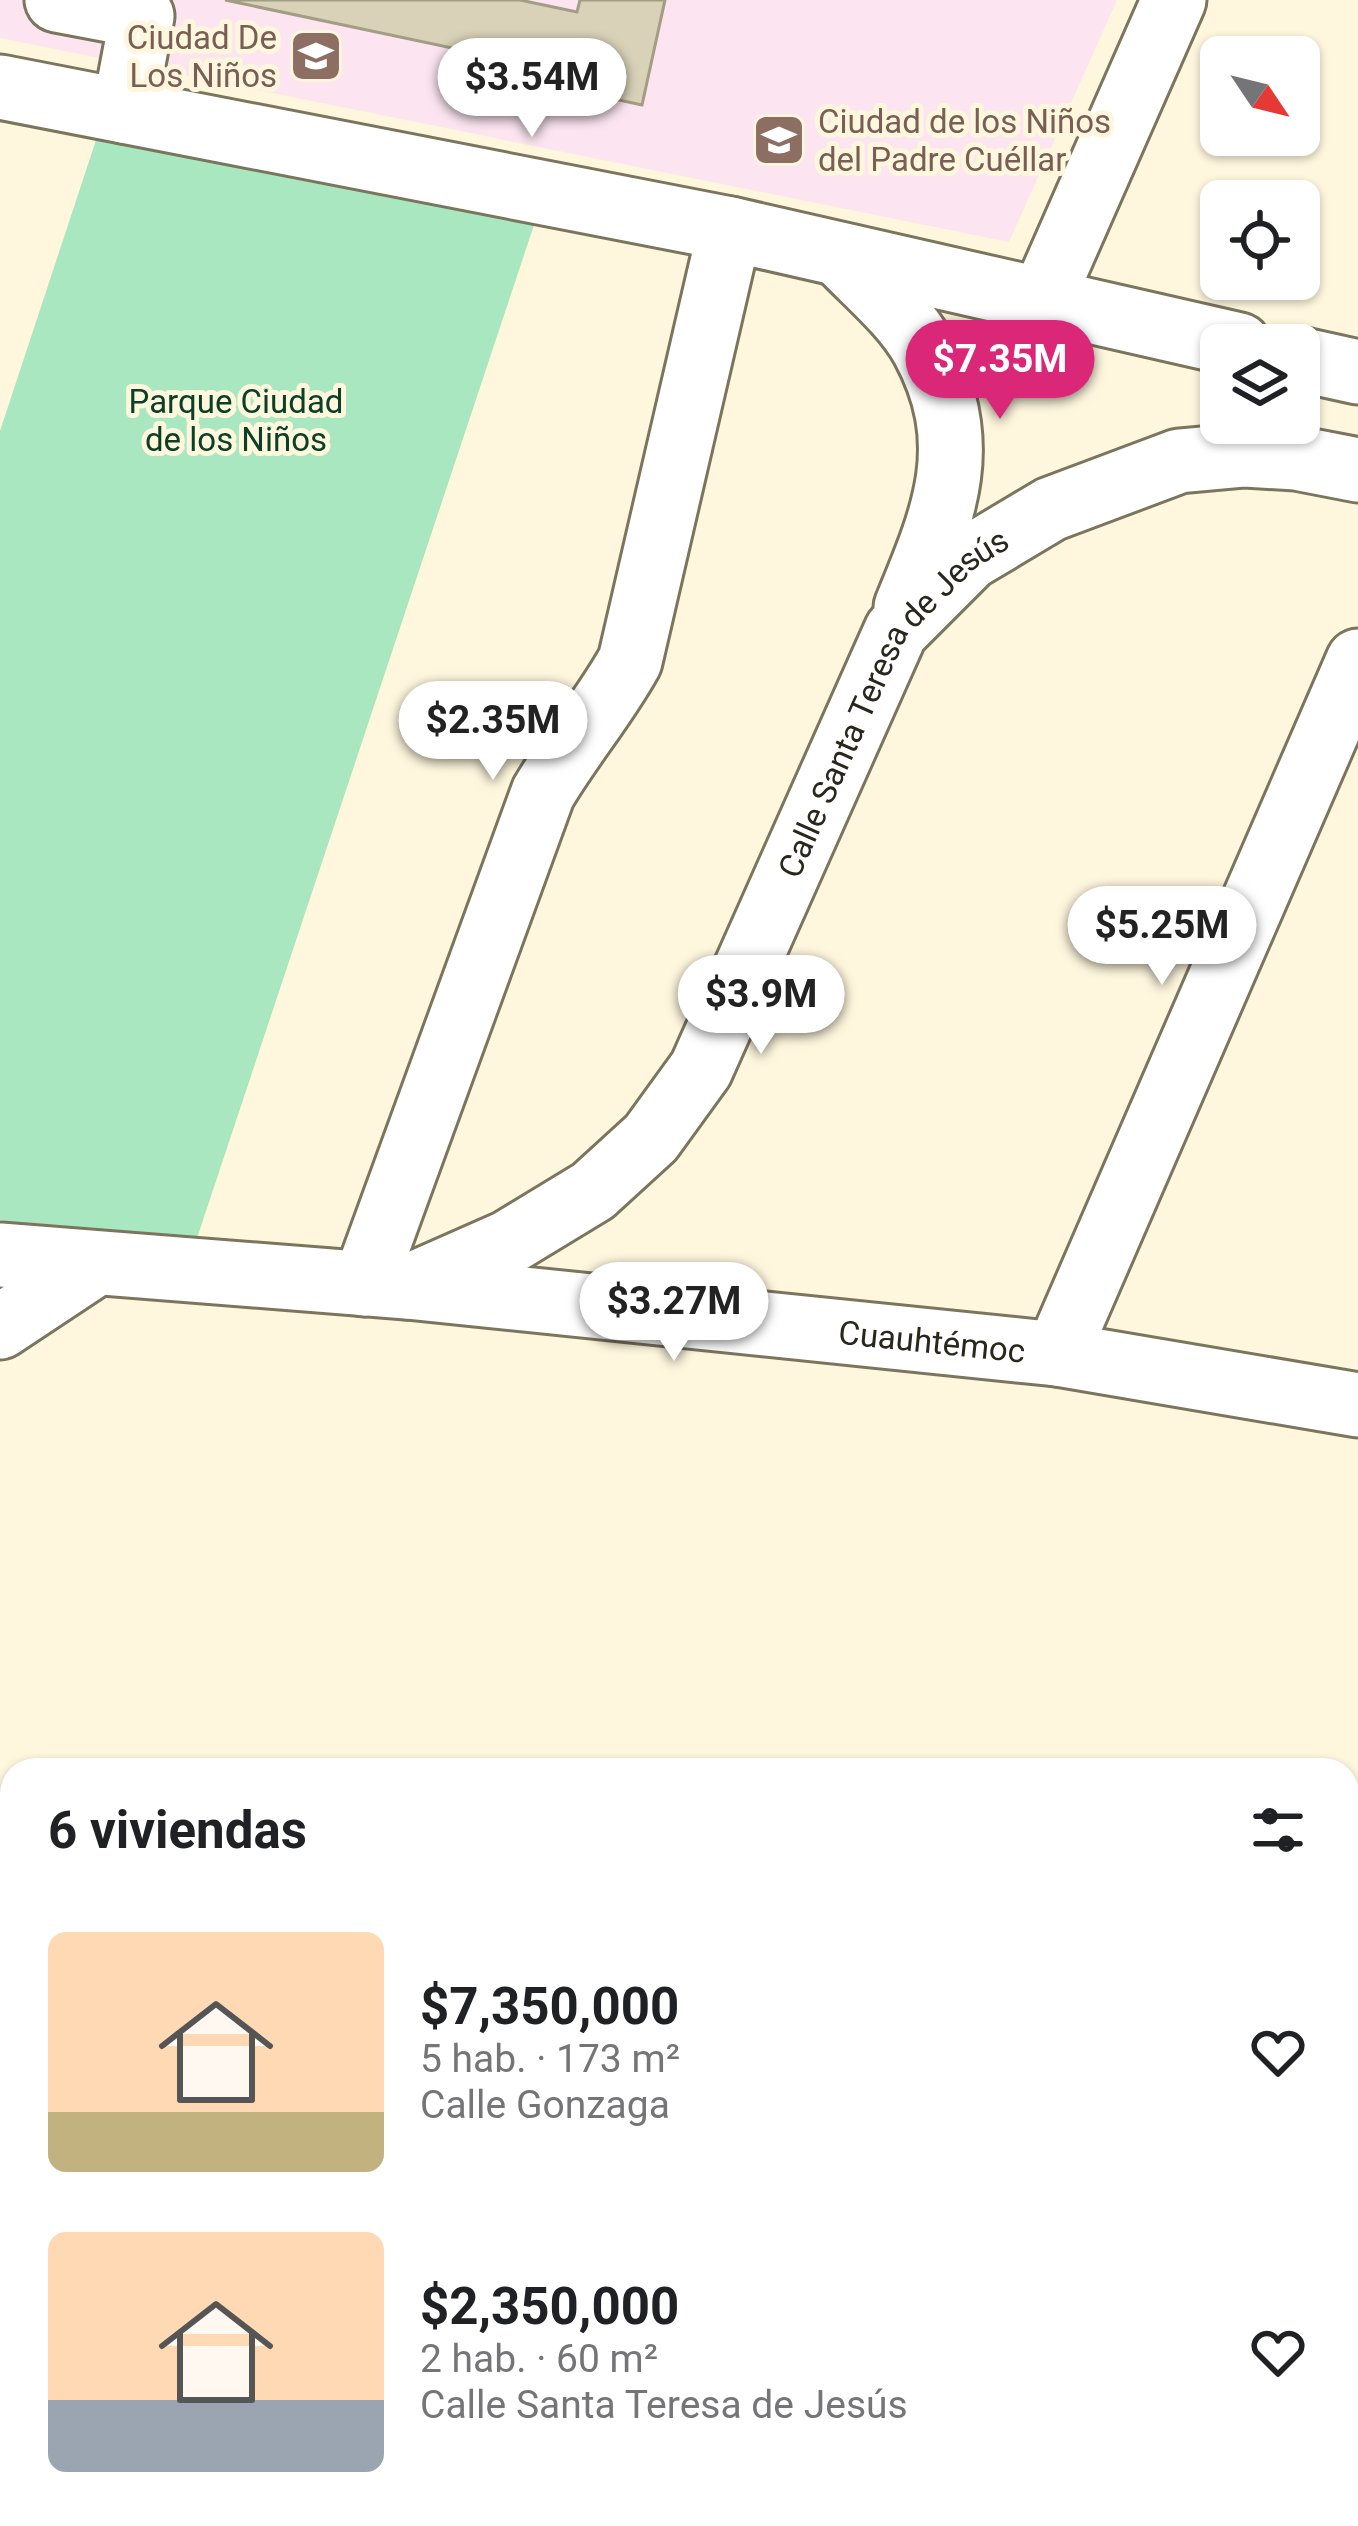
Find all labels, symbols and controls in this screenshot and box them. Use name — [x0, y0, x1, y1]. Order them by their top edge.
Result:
place label: Ciudad De Los Niños — [127, 18, 277, 95]
school or university icon: Ciudad De Los Niños — [288, 28, 344, 84]
north arrow — [1200, 36, 1320, 156]
map controls — [1200, 36, 1320, 444]
pin: $3.54M — [434, 38, 630, 140]
text: $3.54M — [465, 54, 599, 100]
place label: Ciudad de los Niños del Padre Cuéllar — [818, 102, 1111, 179]
school or university icon: Ciudad de los Niños del Padre Cuéllar — [751, 112, 807, 168]
button: locate — [1200, 180, 1320, 300]
pin: $7.35M — [902, 320, 1098, 422]
button: layers — [1200, 324, 1320, 444]
text: $7.35M — [933, 336, 1067, 382]
park label: Parque Ciudad de los Niños — [129, 382, 343, 459]
street label: Calle Santa Teresa de Jesús — [769, 520, 1015, 883]
pin: $2.35M — [395, 681, 591, 783]
text: $2.35M — [426, 697, 560, 743]
pin: $5.25M — [1064, 886, 1260, 988]
text: $5.25M — [1095, 902, 1229, 948]
pin: $3.9M — [677, 955, 845, 1057]
text: $3.9M — [705, 971, 817, 1017]
pin: $3.27M — [576, 1262, 772, 1364]
text: $3.27M — [607, 1278, 741, 1324]
street label: Cuauhtémoc — [837, 1312, 1027, 1370]
icon: filters — [1245, 1797, 1311, 1863]
text: 6 viviendas — [48, 1801, 307, 1860]
text: $7,350,000 — [420, 1977, 679, 2036]
icon: home — [144, 1980, 288, 2124]
icon: heart — [1245, 2019, 1311, 2085]
text: 5 hab. · 173 m² — [420, 2036, 680, 2082]
text: Calle Gonzaga — [420, 2082, 670, 2128]
text: $2,350,000 — [420, 2277, 679, 2336]
icon: home — [144, 2280, 288, 2424]
icon: heart — [1245, 2319, 1311, 2385]
text: 2 hab. · 60 m² — [420, 2336, 658, 2382]
text: Calle Santa Teresa de Jesús — [420, 2382, 908, 2428]

